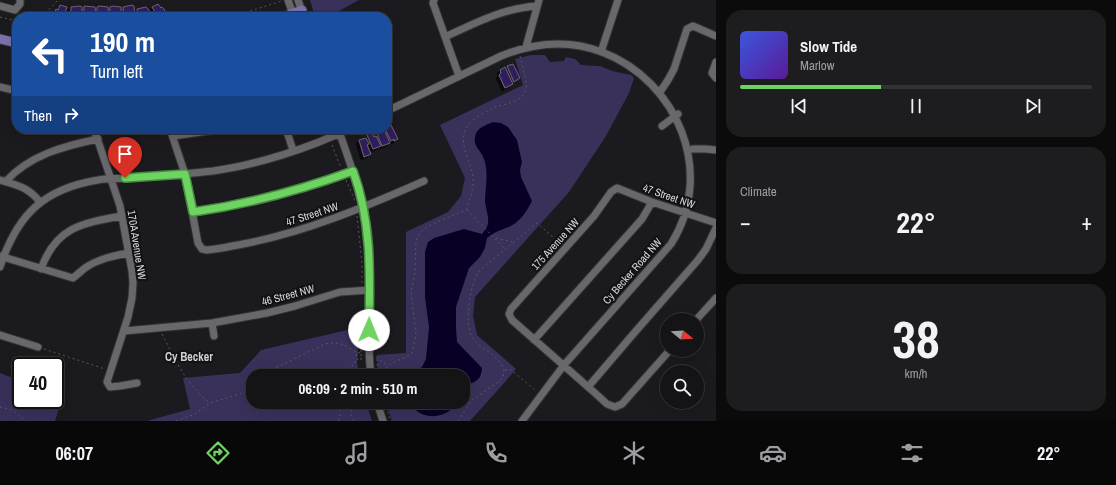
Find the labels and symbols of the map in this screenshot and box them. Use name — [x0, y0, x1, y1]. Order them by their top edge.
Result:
pin — [108, 137, 142, 178]
street label: 47 Street NW — [641, 181, 697, 212]
street label: 47 Street NW — [284, 199, 340, 229]
street label: 170A Avenue NW — [125, 209, 150, 281]
street label: 175 Avenue NW — [528, 215, 582, 273]
street label: Cy Becker Road NW — [599, 235, 665, 307]
street label: 46 Street NW — [260, 281, 316, 309]
position arrow — [348, 309, 390, 351]
north arrow — [660, 313, 704, 357]
district label: Cy Becker — [165, 349, 213, 365]
speed limit sign: 40 — [12, 357, 64, 409]

